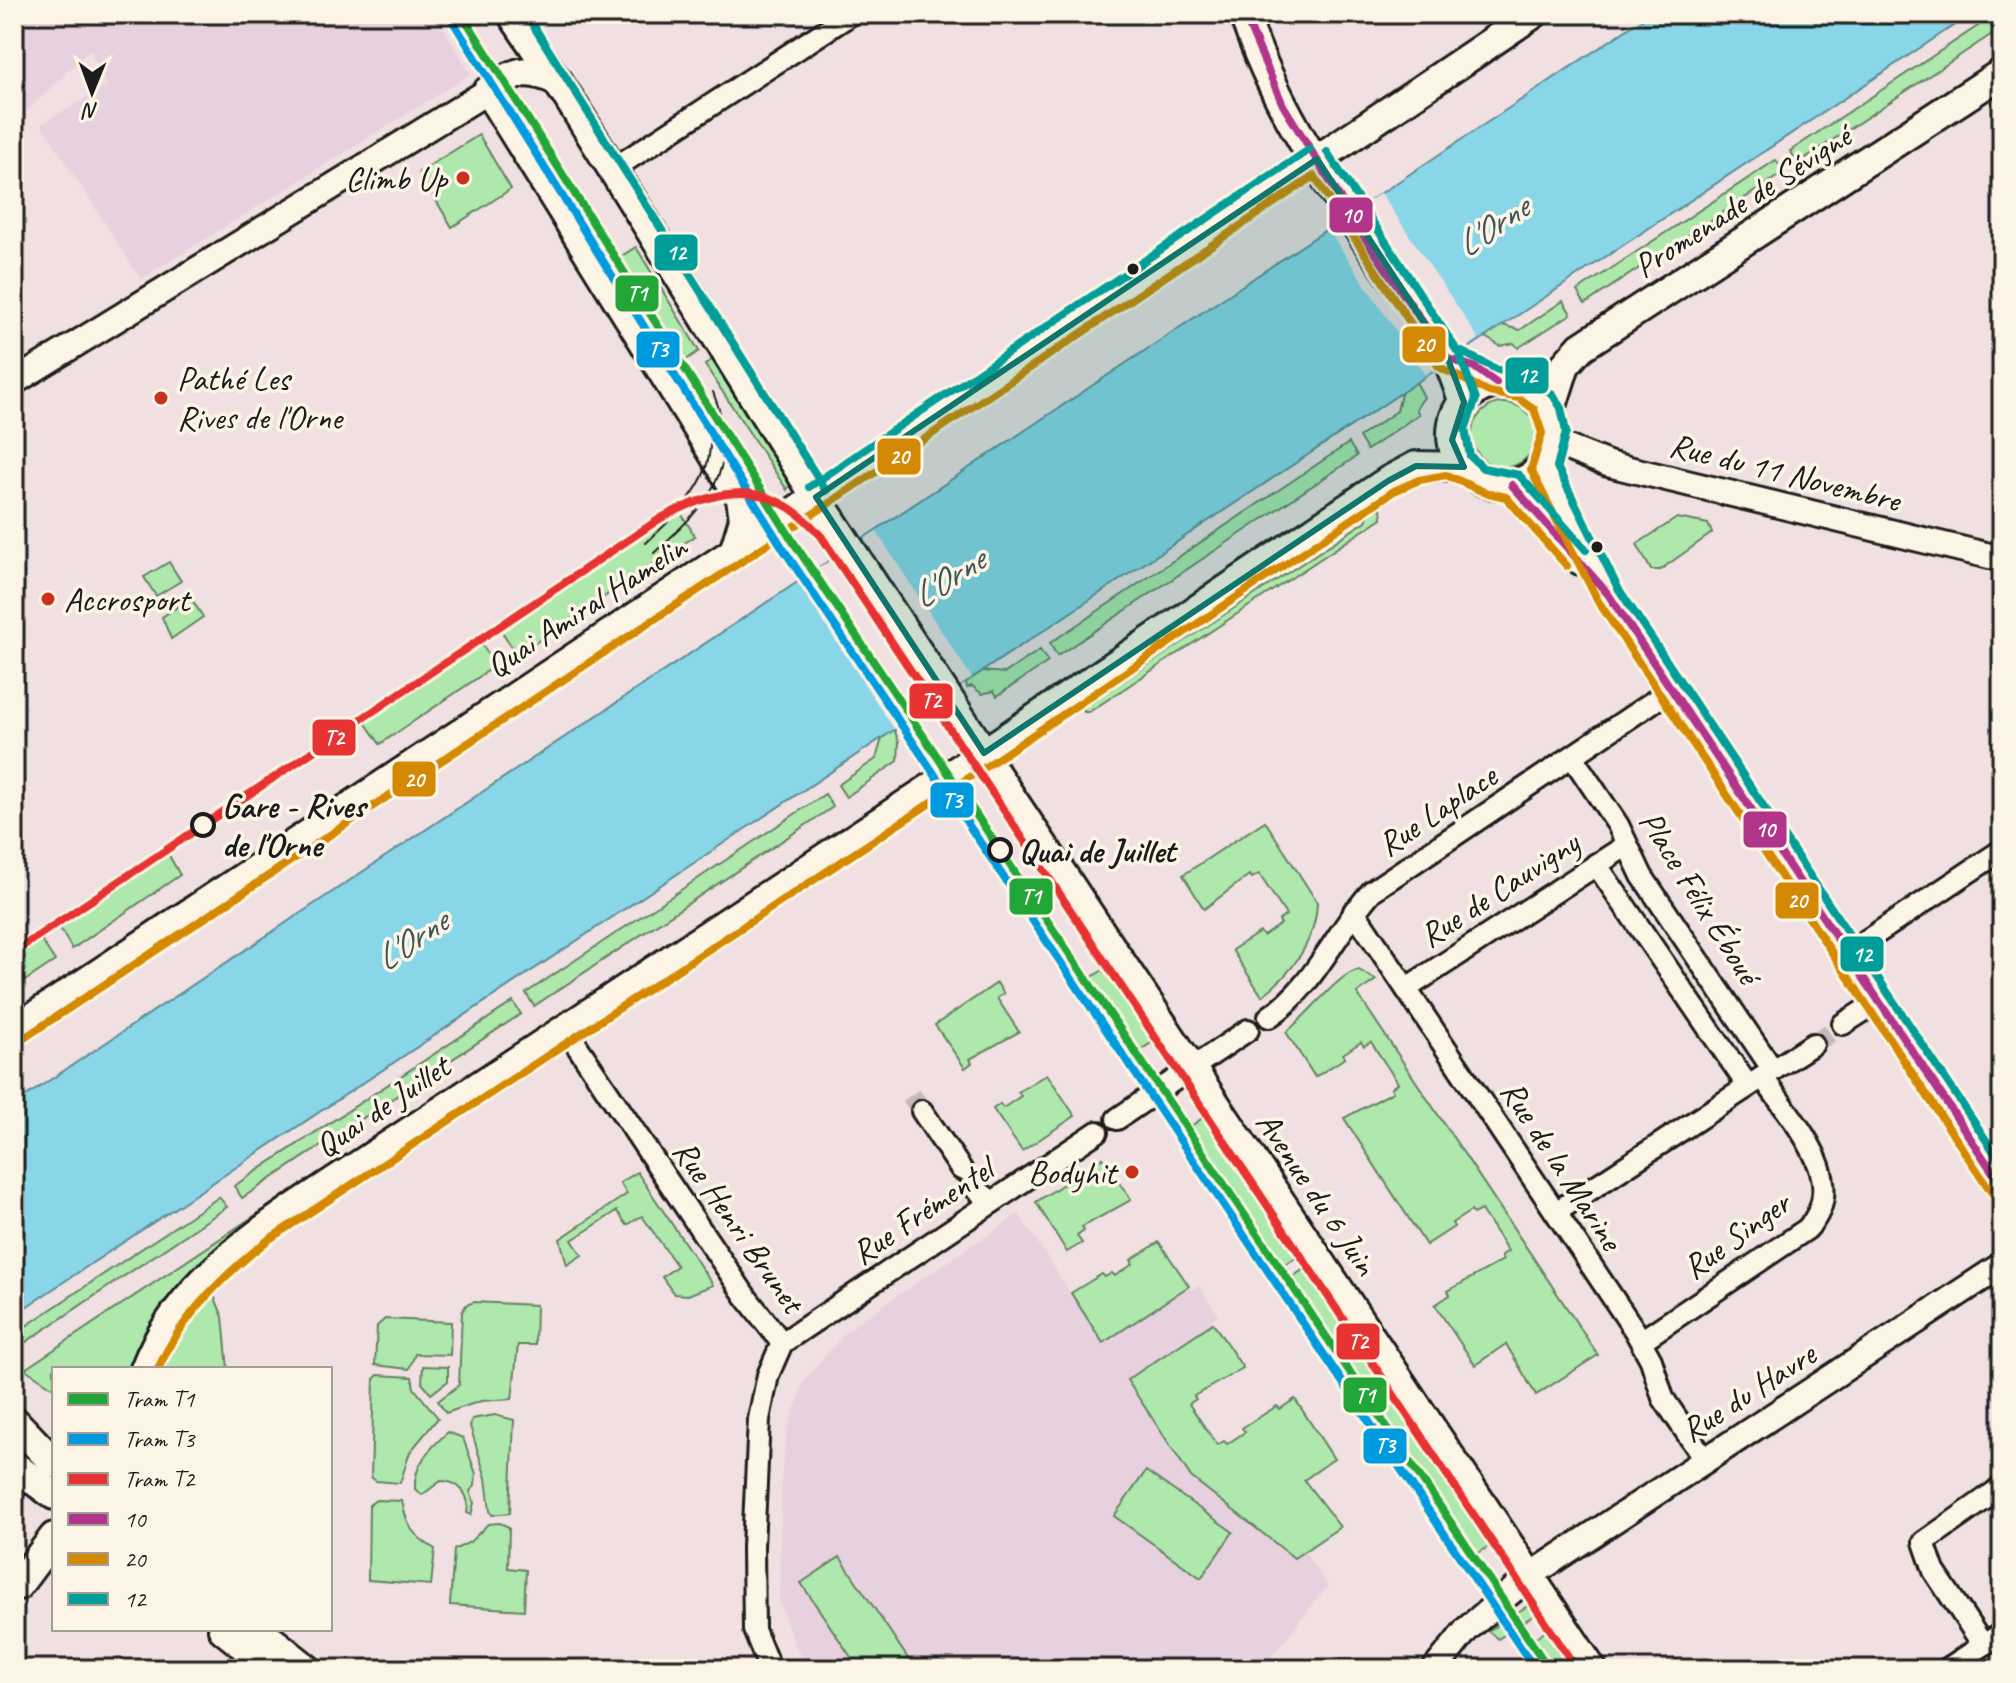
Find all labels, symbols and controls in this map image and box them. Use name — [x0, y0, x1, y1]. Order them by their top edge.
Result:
north arrow — [52, 52, 132, 132]
text: N — [81, 97, 99, 125]
street label: Promenade de Sévigné — [1625, 112, 1863, 287]
place label: Climb Up — [345, 157, 449, 200]
marker: Climb Up — [454, 169, 472, 187]
water label: L'Orne — [1447, 182, 1542, 267]
line badge: 10 — [1328, 196, 1374, 234]
text: 10 — [1341, 202, 1363, 230]
line badge: 12 — [653, 233, 699, 272]
text: 12 — [666, 239, 688, 267]
unlabelled marker — [1125, 261, 1141, 277]
line badge: T1 — [614, 274, 660, 313]
text: T1 — [627, 280, 649, 308]
line badge: 20 — [1401, 325, 1447, 364]
line badge: T3 — [635, 330, 681, 369]
text: 20 — [1414, 331, 1436, 359]
text: T3 — [648, 336, 670, 364]
line badge: 12 — [1504, 356, 1550, 395]
place label: Pathé Les Rives de l'Orne — [177, 357, 345, 439]
text: 12 — [1517, 362, 1539, 390]
marker: Pathé Les Rives de l'Orne — [152, 389, 170, 407]
street label: Rue du 11 Novembre — [1665, 423, 1907, 522]
line badge: 20 — [876, 437, 922, 476]
text: 20 — [889, 443, 911, 471]
street label: Quai Amiral Hamelin — [478, 524, 696, 687]
water label: L'Orne — [903, 535, 998, 619]
unlabelled marker — [1589, 539, 1605, 555]
place label: Accrosport — [64, 578, 193, 621]
marker: Accrosport — [39, 590, 57, 608]
line badge: T2 — [908, 682, 954, 720]
text: T2 — [921, 687, 943, 715]
line badge: T2 — [311, 718, 357, 757]
text: T2 — [324, 724, 346, 752]
street label: Rue Laplace — [1369, 753, 1506, 865]
line badge: 20 — [391, 760, 437, 798]
text: 20 — [404, 766, 426, 794]
line badge: T3 — [929, 781, 975, 819]
place label: Gare - Rives de l'Orne — [222, 784, 368, 866]
text: T3 — [942, 787, 964, 815]
street label: Place Félix Éboué — [1630, 803, 1773, 996]
line badge: 10 — [1742, 810, 1788, 849]
marker: Gare - Rives de l'Orne — [191, 813, 215, 837]
text: 10 — [1755, 816, 1777, 844]
street label: Rue de Cauvigny — [1411, 820, 1589, 957]
place label: Quai de Juillet — [1019, 829, 1179, 872]
marker: Quai de Juillet — [988, 838, 1012, 862]
line badge: T1 — [1008, 877, 1054, 916]
line badge: 20 — [1774, 881, 1820, 920]
text: T1 — [1021, 883, 1043, 911]
text: 20 — [1787, 887, 1809, 915]
water label: L'Orne — [366, 896, 461, 981]
line badge: 12 — [1839, 935, 1885, 973]
text: 12 — [1852, 941, 1874, 969]
street label: Quai de Juillet — [306, 1043, 461, 1167]
street label: Rue de la Marine — [1491, 1072, 1634, 1260]
street label: Avenue du 6 Juin — [1247, 1103, 1388, 1284]
street label: Rue Henri Brunet — [664, 1131, 816, 1324]
street label: Rue Frémentel — [843, 1145, 1006, 1274]
place label: Bodyhit — [1028, 1151, 1120, 1194]
marker: Bodyhit — [1123, 1163, 1141, 1181]
street label: Rue Singer — [1674, 1180, 1800, 1288]
line badge: T2 — [1335, 1322, 1381, 1361]
text: T2 — [1348, 1328, 1370, 1356]
street label: Rue du Havre — [1673, 1332, 1825, 1451]
legend — [52, 1367, 332, 1631]
line badge: T1 — [1342, 1376, 1388, 1414]
text: T1 — [1355, 1382, 1377, 1410]
text: Tram T1 — [124, 1384, 196, 1414]
text: Tram T3 — [124, 1424, 197, 1454]
line badge: T3 — [1362, 1427, 1408, 1465]
text: T3 — [1375, 1432, 1397, 1460]
text: Tram T2 — [124, 1464, 197, 1494]
text: 10 — [124, 1504, 148, 1534]
text: 20 — [124, 1544, 148, 1574]
text: 12 — [124, 1584, 148, 1614]

